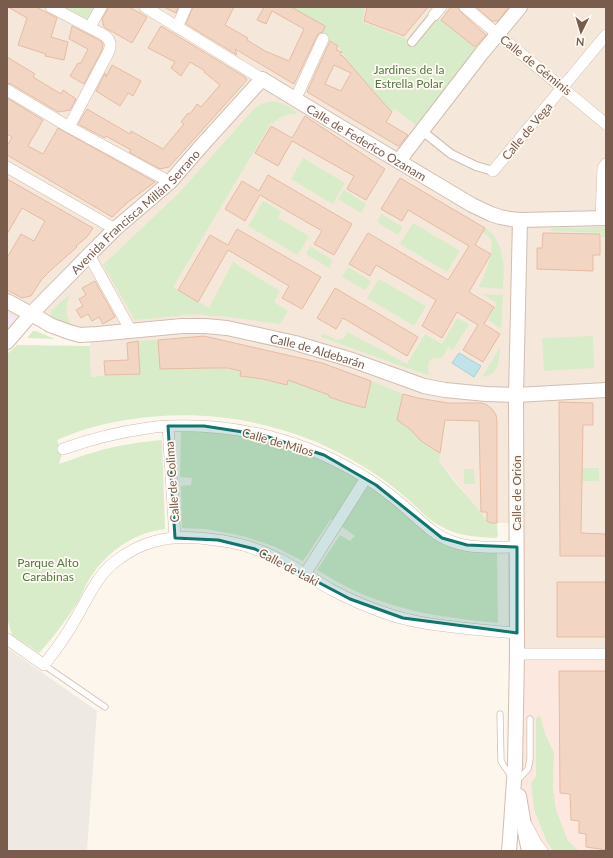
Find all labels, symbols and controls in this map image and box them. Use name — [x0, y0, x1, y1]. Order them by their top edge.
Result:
north arrow — [561, 12, 601, 52]
street label: Calle de Géminis — [497, 32, 575, 98]
text: N — [575, 36, 585, 49]
park label: Jardines de la Estrella Polar — [374, 62, 444, 91]
street label: Calle de Vega — [499, 99, 555, 163]
street label: Calle de Federico Ozanam — [304, 100, 429, 184]
street label: Avenida Francisca Millán Serrano — [67, 146, 203, 277]
street label: Calle de Aldebarán — [269, 330, 367, 372]
street label: Calle de Milos — [240, 425, 316, 459]
street label: Calle de Colima — [162, 441, 182, 523]
street label: Calle de Orión — [509, 455, 524, 531]
street label: Calle de Laki — [256, 545, 322, 589]
park label: Parque Alto Carabinas — [17, 555, 79, 584]

